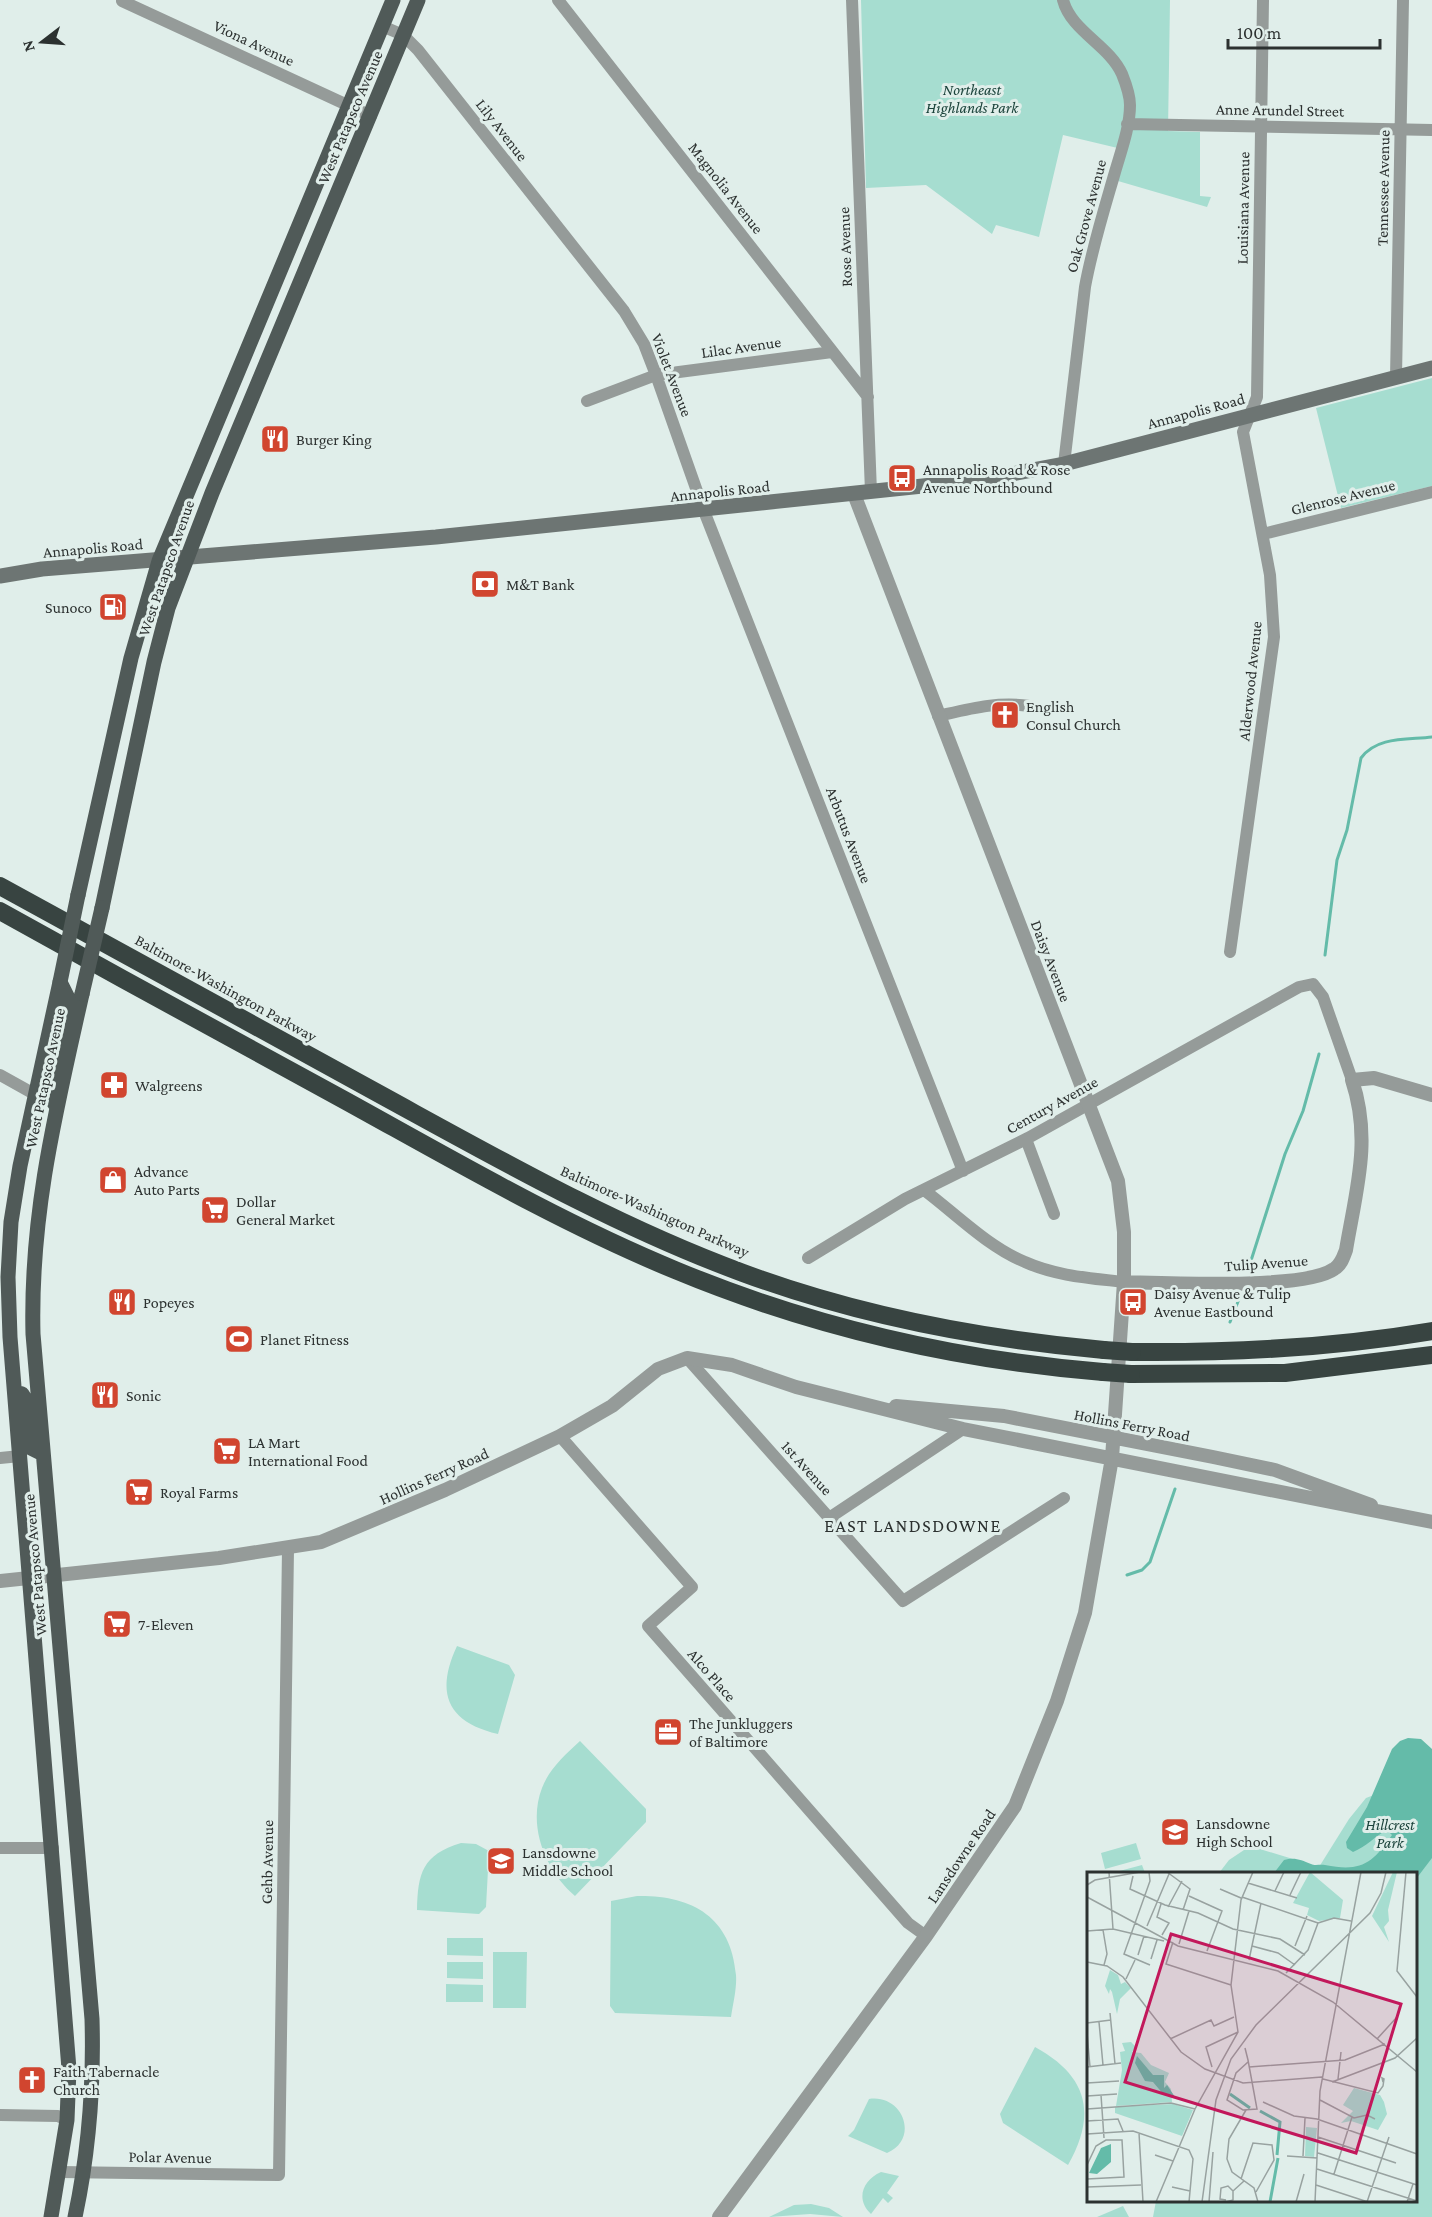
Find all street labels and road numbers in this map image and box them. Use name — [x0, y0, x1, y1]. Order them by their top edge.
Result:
street label: Viona Avenue — [211, 17, 297, 69]
street label: West Patapsco Avenue — [314, 48, 387, 186]
street label: Lily Avenue — [472, 96, 531, 165]
street label: Anne Arundel Street — [1216, 100, 1345, 120]
street label: Tennessee Avenue — [1373, 130, 1393, 246]
street label: Magnolia Avenue — [684, 139, 767, 238]
street label: Louisiana Avenue — [1234, 152, 1252, 264]
street label: Oak Grove Avenue — [1063, 158, 1109, 274]
street label: Rose Avenue — [835, 207, 855, 287]
street label: Violet Avenue — [648, 331, 696, 419]
street label: Lilac Avenue — [700, 333, 782, 361]
street label: Annapolis Road — [1145, 390, 1247, 433]
street label: Glenrose Avenue — [1289, 476, 1397, 518]
street label: Annapolis Road — [669, 477, 771, 506]
street label: West Patapsco Avenue — [135, 498, 198, 639]
street label: Annapolis Road — [42, 535, 144, 562]
street label: Alderwood Avenue — [1235, 620, 1265, 742]
street label: Arbutus Avenue — [823, 785, 875, 885]
street label: Daisy Avenue — [1027, 918, 1074, 1005]
street label: Baltimore-Washington Parkway — [132, 931, 320, 1046]
street label: West Patapsco Avenue — [22, 1006, 69, 1150]
street label: Century Avenue — [1003, 1073, 1101, 1138]
street label: Baltimore-Washington Parkway — [558, 1162, 753, 1262]
street label: Tulip Avenue — [1224, 1252, 1309, 1275]
street label: Hollins Ferry Road — [1072, 1405, 1192, 1446]
street label: 1st Avenue — [778, 1437, 836, 1499]
street label: Hollins Ferry Road — [377, 1444, 492, 1509]
street label: West Patapsco Avenue — [20, 1493, 51, 1637]
street label: Alco Place — [685, 1645, 739, 1705]
street label: Lansdowne Road — [923, 1805, 999, 1906]
street label: Gehb Avenue — [258, 1820, 276, 1904]
street label: Polar Avenue — [128, 2148, 212, 2166]

